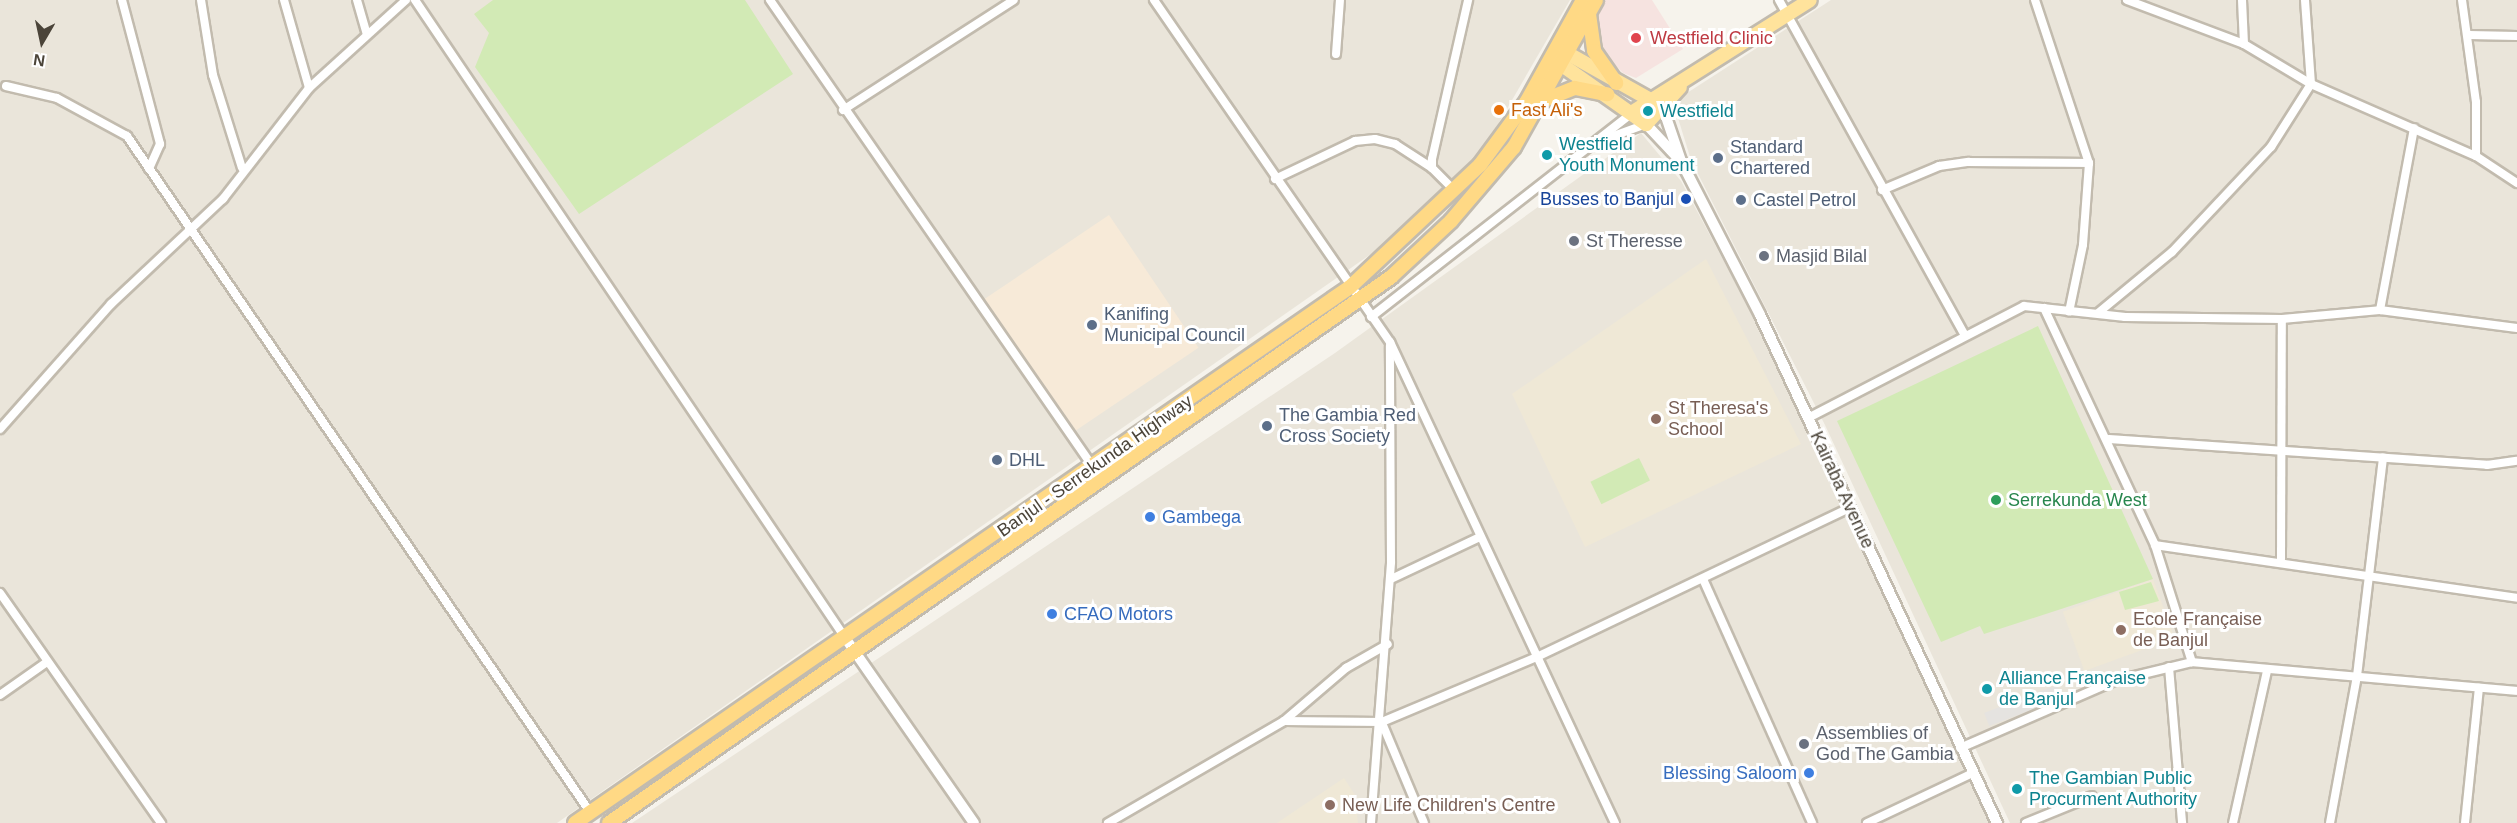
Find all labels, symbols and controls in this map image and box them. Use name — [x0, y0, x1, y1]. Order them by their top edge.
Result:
north arrow — [12, 12, 72, 72]
place label: Westfield Clinic — [1650, 27, 1773, 49]
marker: Westfield Clinic — [1627, 29, 1645, 47]
text: N — [32, 51, 46, 70]
place label: Fast Ali's — [1511, 99, 1583, 121]
place label: Westfield — [1660, 100, 1734, 122]
marker: Fast Ali's — [1492, 103, 1506, 117]
marker: Westfield — [1641, 104, 1655, 118]
place label: Westfield Youth Monument — [1559, 134, 1694, 176]
place label: Standard Chartered — [1730, 137, 1810, 180]
marker: Westfield Youth Monument — [1540, 148, 1554, 162]
marker: Standard Chartered — [1711, 151, 1725, 165]
place label: Busses to Banjul — [1540, 188, 1674, 210]
place label: Castel Petrol — [1753, 189, 1856, 211]
marker: Busses to Banjul — [1679, 192, 1693, 206]
marker: Castel Petrol — [1734, 193, 1748, 207]
place label: St Theresse — [1586, 230, 1683, 252]
marker: St Theresse — [1567, 234, 1581, 248]
place label: Masjid Bilal — [1776, 245, 1867, 267]
marker: Masjid Bilal — [1757, 249, 1771, 263]
place label: Kanifing Municipal Council — [1104, 304, 1245, 346]
marker: Kanifing Municipal Council — [1085, 318, 1099, 332]
street label: Banjul - Serrekunda Highway — [993, 390, 1197, 542]
place label: St Theresa's School — [1668, 398, 1768, 440]
place label: The Gambia Red Cross Society — [1279, 405, 1416, 448]
marker: St Theresa's School — [1649, 412, 1663, 426]
marker: The Gambia Red Cross Society — [1260, 419, 1274, 433]
street label: Kairaba Avenue — [1805, 428, 1879, 552]
place label: DHL — [1009, 449, 1045, 471]
marker: DHL — [990, 453, 1004, 467]
place label: Serrekunda West — [2008, 489, 2147, 511]
marker: Serrekunda West — [1989, 493, 2003, 507]
place label: Gambega — [1162, 506, 1241, 528]
marker: Gambega — [1143, 510, 1157, 524]
place label: CFAO Motors — [1064, 603, 1173, 625]
marker: CFAO Motors — [1045, 607, 1059, 621]
place label: Ecole Française de Banjul — [2133, 609, 2262, 652]
marker: Ecole Française de Banjul — [2114, 623, 2128, 637]
place label: Alliance Française de Banjul — [1999, 668, 2146, 710]
marker: Alliance Française de Banjul — [1980, 682, 1994, 696]
place label: Assemblies of God The Gambia — [1816, 723, 1954, 766]
marker: Assemblies of God The Gambia — [1797, 737, 1811, 751]
place label: Blessing Saloom — [1663, 762, 1797, 784]
marker: Blessing Saloom — [1802, 766, 1816, 780]
place label: The Gambian Public Procurment Authority — [2029, 768, 2198, 810]
marker: The Gambian Public Procurment Authority — [2010, 782, 2024, 796]
place label: New Life Children's Centre — [1342, 794, 1556, 816]
marker: New Life Children's Centre — [1323, 798, 1337, 812]

